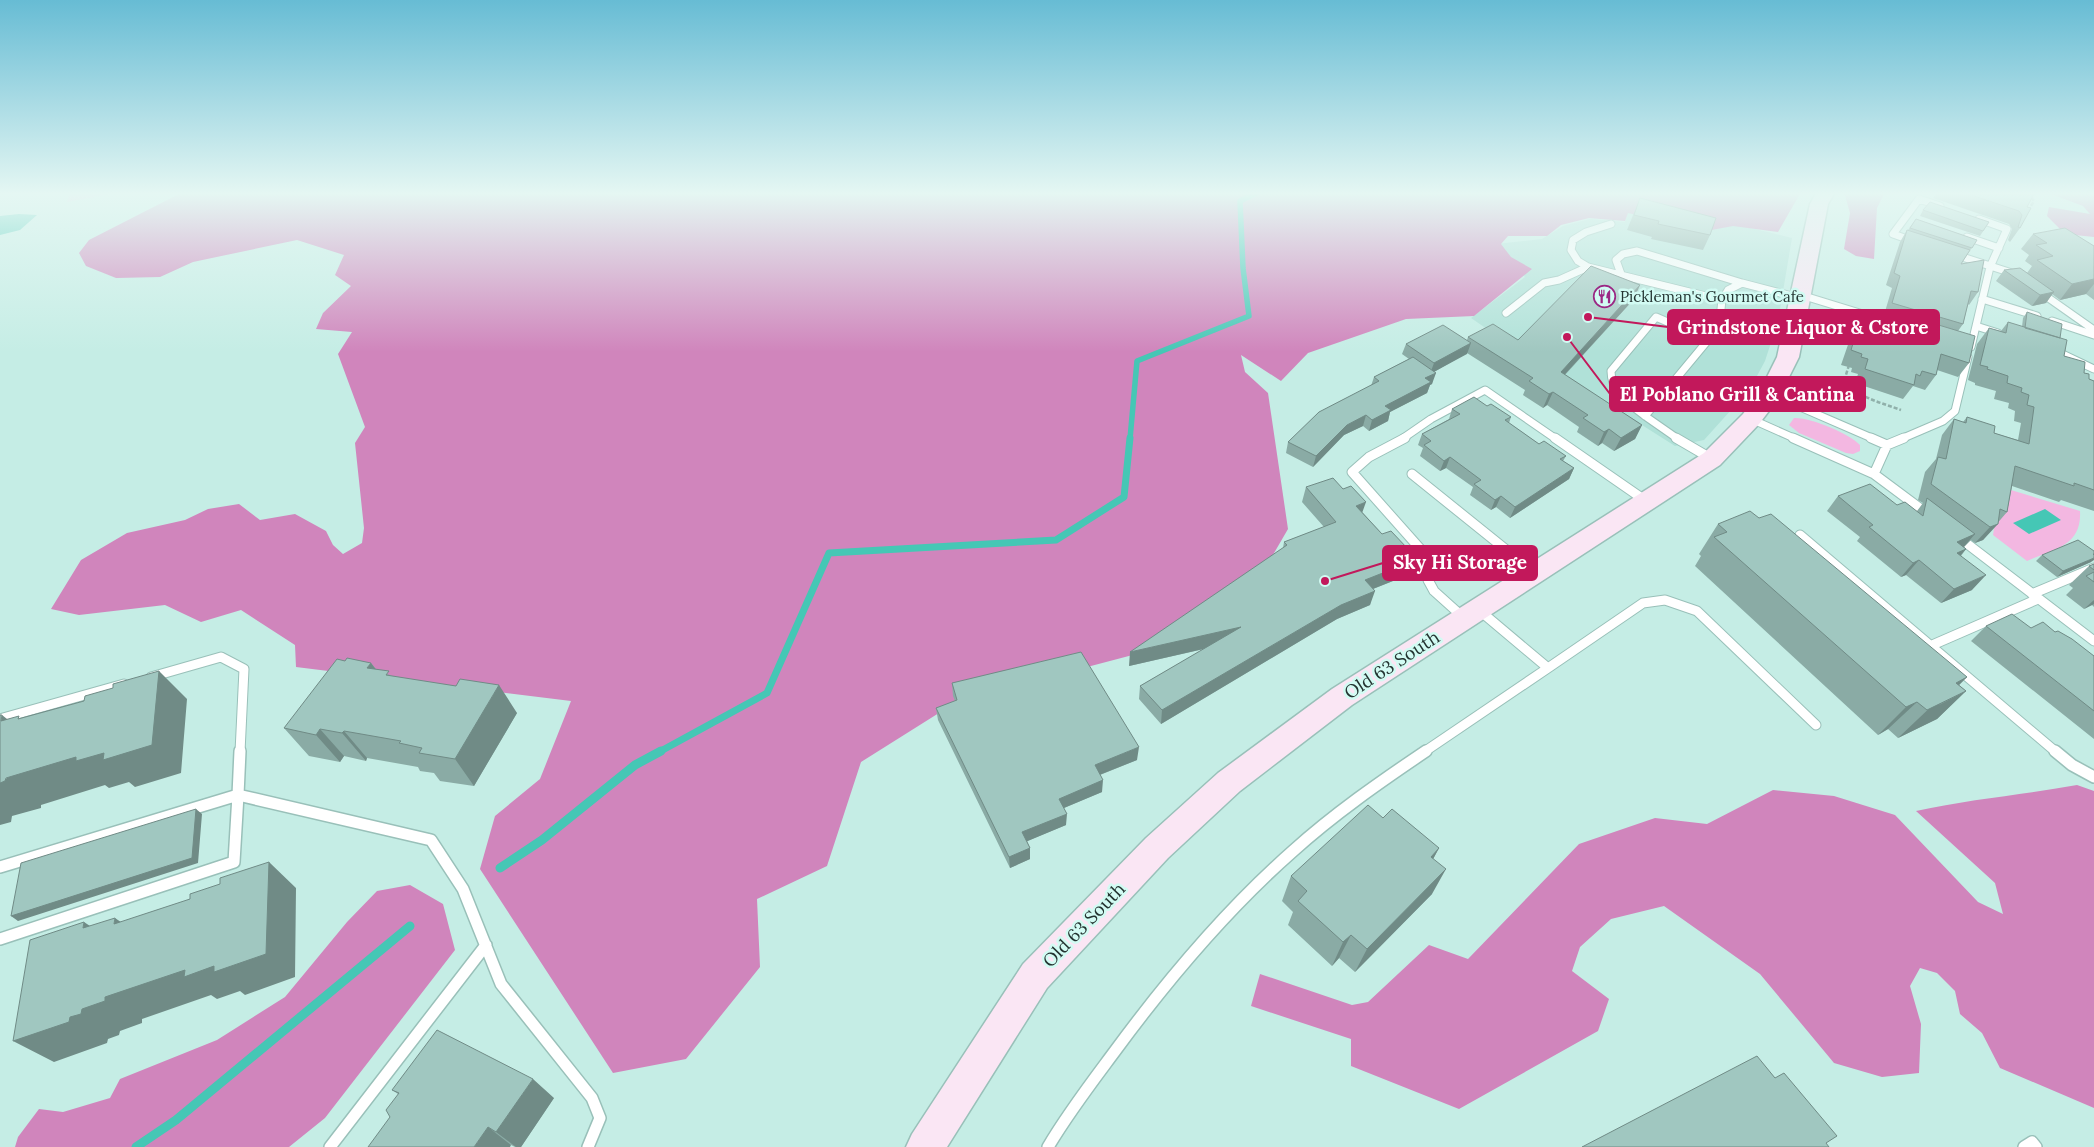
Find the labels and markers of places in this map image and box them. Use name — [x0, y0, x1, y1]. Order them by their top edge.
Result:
restaurant icon: Pickleman's Gourmet Cafe — [1592, 285, 1616, 309]
place label: Pickleman's Gourmet Cafe — [1620, 287, 1804, 306]
callout: Grindstone Liquor & Cstore — [1668, 310, 1939, 344]
callout: El Poblano Grill & Cantina — [1610, 377, 1865, 411]
callout: Sky Hi Storage — [1383, 546, 1537, 580]

